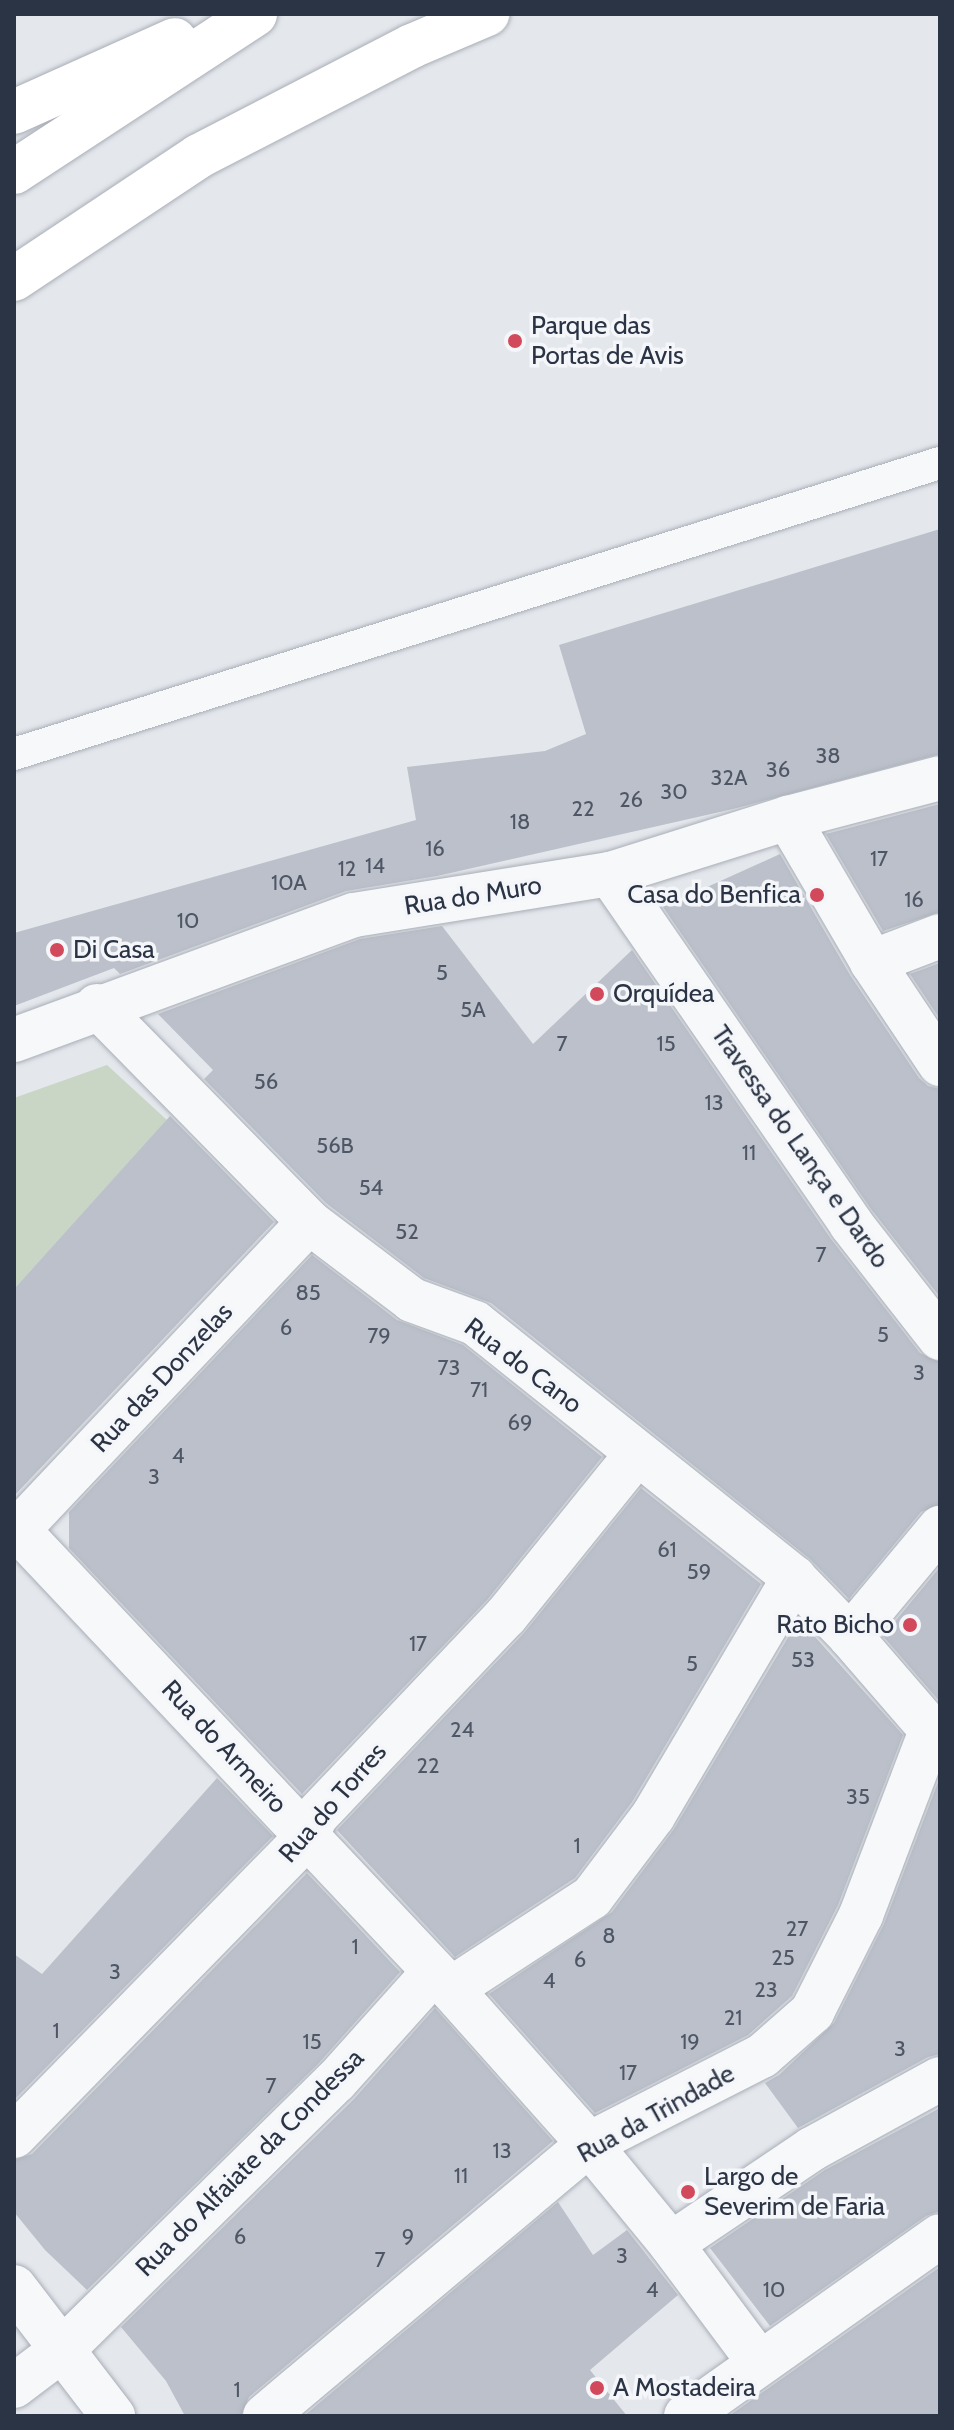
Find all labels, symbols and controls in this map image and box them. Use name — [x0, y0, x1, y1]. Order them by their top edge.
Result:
place label: Parque das Portas de Avis — [531, 310, 684, 372]
marker: Parque das Portas de Avis — [506, 332, 524, 350]
house number: 38 — [815, 743, 841, 769]
house number: 36 — [766, 757, 790, 783]
house number: 32A — [711, 765, 747, 791]
house number: 30 — [660, 779, 688, 805]
house number: 26 — [619, 787, 643, 813]
house number: 22 — [571, 796, 595, 822]
house number: 18 — [510, 809, 530, 835]
house number: 16 — [425, 836, 445, 862]
house number: 17 — [870, 846, 888, 872]
house number: 14 — [365, 853, 385, 879]
house number: 12 — [338, 856, 356, 882]
house number: 10A — [271, 870, 307, 896]
street label: Rua do Muro — [402, 870, 544, 922]
place label: Casa do Benfica — [627, 879, 801, 911]
marker: Casa do Benfica — [808, 886, 826, 904]
house number: 16 — [904, 887, 924, 913]
house number: 10 — [177, 908, 199, 934]
place label: Di Casa — [73, 934, 155, 966]
marker: Di Casa — [48, 941, 66, 959]
house number: 5 — [436, 960, 448, 986]
place label: Orquídea — [613, 978, 715, 1010]
marker: Orquídea — [588, 985, 606, 1003]
house number: 5A — [460, 997, 486, 1023]
street label: Travessa do Lança e Dardo — [704, 1020, 896, 1274]
house number: 7 — [556, 1031, 568, 1057]
house number: 15 — [656, 1031, 676, 1057]
house number: 56 — [254, 1069, 278, 1095]
house number: 13 — [704, 1090, 724, 1116]
house number: 56B — [316, 1133, 354, 1159]
house number: 11 — [742, 1140, 756, 1166]
house number: 54 — [359, 1175, 383, 1201]
house number: 52 — [395, 1219, 419, 1245]
house number: 7 — [815, 1242, 827, 1268]
house number: 85 — [295, 1280, 321, 1306]
street label: Rua das Donzelas — [85, 1297, 239, 1459]
street label: Rua do Cano — [458, 1312, 588, 1420]
house number: 6 — [280, 1315, 292, 1341]
house number: 5 — [877, 1322, 889, 1348]
house number: 79 — [367, 1323, 391, 1349]
house number: 73 — [438, 1355, 460, 1381]
house number: 3 — [913, 1360, 925, 1386]
house number: 71 — [470, 1377, 488, 1403]
house number: 69 — [508, 1410, 532, 1436]
house number: 4 — [172, 1443, 184, 1469]
house number: 3 — [148, 1464, 160, 1490]
house number: 61 — [657, 1537, 677, 1563]
house number: 59 — [687, 1559, 711, 1585]
place label: Rato Bicho — [776, 1609, 894, 1641]
marker: Rato Bicho — [901, 1616, 919, 1634]
house number: 17 — [409, 1631, 427, 1657]
house number: 53 — [791, 1647, 815, 1673]
house number: 5 — [686, 1651, 698, 1677]
street label: Rua do Armeiro — [155, 1674, 293, 1820]
house number: 24 — [450, 1717, 474, 1743]
street label: Rua do Torres — [273, 1737, 393, 1869]
house number: 22 — [416, 1753, 440, 1779]
house number: 35 — [846, 1784, 870, 1810]
house number: 1 — [573, 1833, 581, 1859]
house number: 27 — [786, 1916, 808, 1942]
house number: 8 — [602, 1923, 616, 1949]
house number: 1 — [351, 1934, 359, 1960]
house number: 25 — [771, 1945, 795, 1971]
house number: 6 — [574, 1947, 586, 1973]
house number: 3 — [109, 1959, 121, 1985]
house number: 4 — [543, 1968, 555, 1994]
house number: 23 — [754, 1977, 778, 2003]
house number: 21 — [724, 2005, 742, 2031]
house number: 1 — [52, 2018, 60, 2044]
house number: 15 — [302, 2029, 322, 2055]
house number: 19 — [680, 2029, 700, 2055]
house number: 3 — [894, 2036, 906, 2062]
street label: Rua do Alfaiate da Condessa — [130, 2043, 370, 2283]
street label: Rua da Trindade — [572, 2058, 740, 2170]
house number: 17 — [619, 2060, 637, 2086]
house number: 7 — [265, 2073, 277, 2099]
house number: 13 — [492, 2138, 512, 2164]
place label: Largo de Severim de Faria — [704, 2161, 885, 2222]
house number: 11 — [454, 2163, 468, 2189]
marker: Largo de Severim de Faria — [679, 2183, 697, 2201]
house number: 6 — [234, 2224, 246, 2250]
house number: 9 — [402, 2224, 414, 2250]
house number: 3 — [616, 2243, 628, 2269]
house number: 7 — [374, 2247, 386, 2273]
house number: 4 — [646, 2277, 658, 2303]
house number: 10 — [763, 2277, 785, 2303]
place label: A Mostadeira — [613, 2372, 756, 2404]
house number: 1 — [233, 2377, 241, 2403]
marker: A Mostadeira — [588, 2379, 606, 2397]

